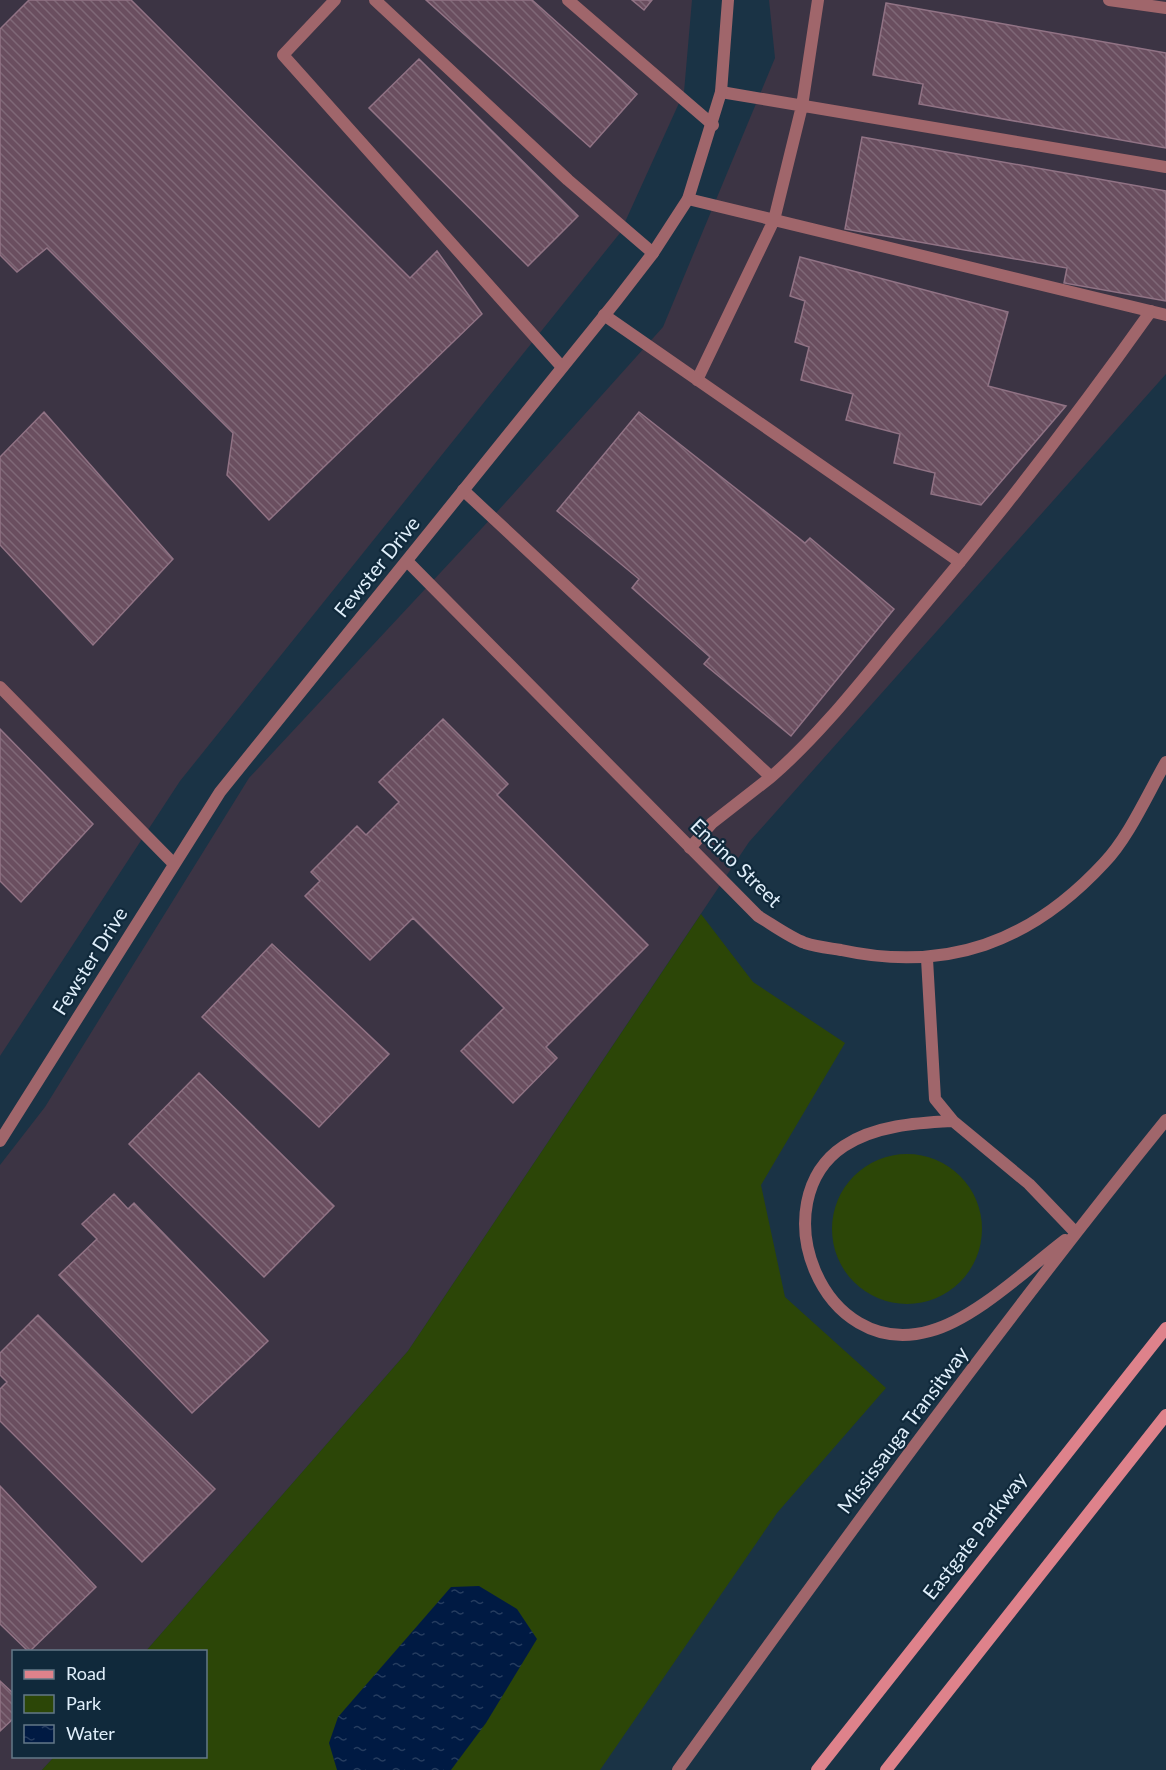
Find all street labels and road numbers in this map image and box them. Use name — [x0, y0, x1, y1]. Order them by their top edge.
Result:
street label: Fewster Drive — [328, 511, 424, 622]
street label: Encino Street — [686, 813, 787, 912]
street label: Fewster Drive — [47, 902, 132, 1019]
street label: Mississauga Transitway — [832, 1341, 973, 1518]
street label: Eastgate Parkway — [917, 1466, 1032, 1604]

